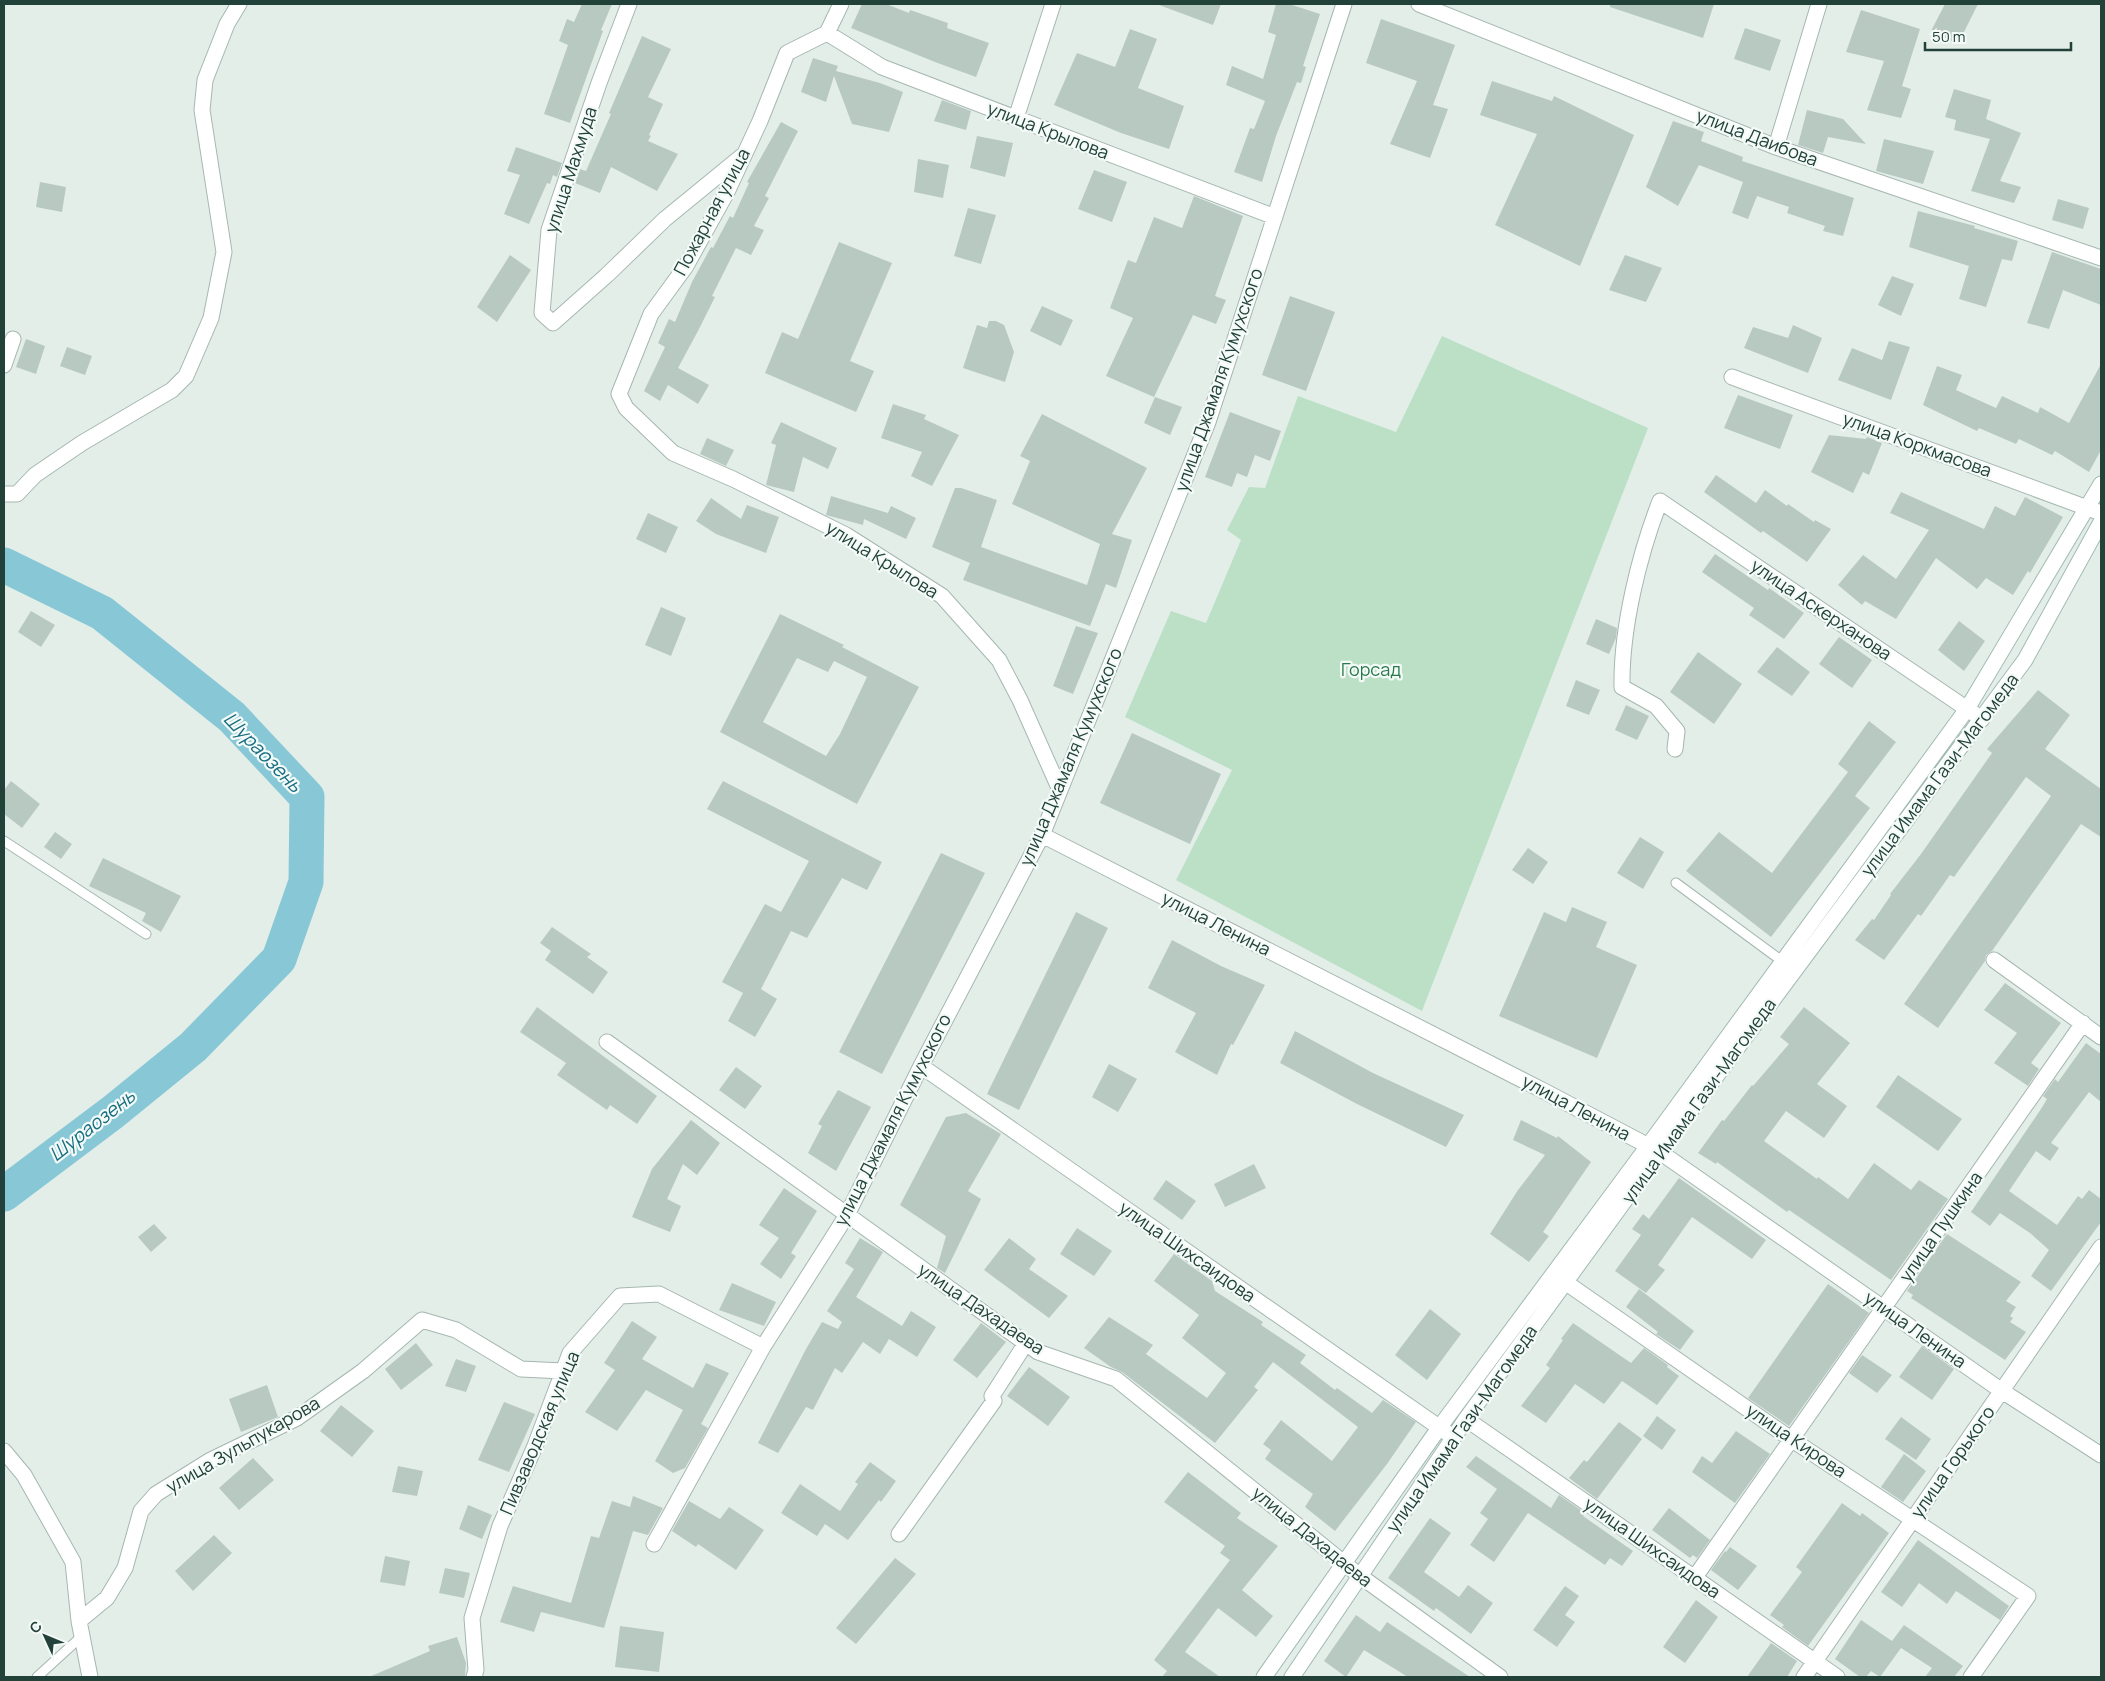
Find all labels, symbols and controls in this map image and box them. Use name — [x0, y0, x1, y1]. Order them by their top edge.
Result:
scale bar — [1925, 20, 2071, 52]
text: 50 m — [1932, 26, 1966, 47]
street label: улица Крылова — [984, 96, 1113, 164]
street label: улица Махмуда — [538, 103, 602, 236]
street label: улица Даибова — [1693, 103, 1822, 171]
street label: Пожарная улица — [667, 144, 755, 279]
street label: улица Джамаля Кумухского — [1168, 265, 1268, 495]
street label: улица Коркмасова — [1839, 406, 1995, 482]
street label: улица Крылова — [822, 515, 943, 603]
street label: улица Аскерханова — [1746, 553, 1897, 665]
street label: улица Джамаля Кумухского — [1013, 644, 1127, 869]
park label: Горсад — [1341, 657, 1401, 681]
street label: улица Имама Гази-Магомеда — [1855, 668, 2023, 881]
water label: Шураозень — [218, 706, 308, 798]
street label: улица Ленина — [1158, 885, 1275, 961]
street label: улица Имама Гази-Магомеда — [1616, 993, 1781, 1208]
street label: улица Джамаля Кумухского — [828, 1009, 956, 1230]
street label: улица Ленина — [1518, 1069, 1635, 1146]
water label: Шураозень — [44, 1083, 141, 1167]
street label: улица Пушкина — [1893, 1166, 1987, 1286]
street label: улица Шихсаидова — [1115, 1195, 1261, 1307]
street label: улица Дахадаева — [914, 1257, 1050, 1359]
street label: улица Ленина — [1860, 1285, 1971, 1373]
street label: улица Имама Гази-Магомеда — [1380, 1320, 1542, 1537]
street label: Пивзаводская улица — [494, 1347, 584, 1518]
street label: улица Зульпукарова — [161, 1390, 324, 1498]
street label: улица Кирова — [1742, 1398, 1851, 1483]
street label: улица Горького — [1905, 1401, 2000, 1522]
street label: улица Дахадаева — [1248, 1480, 1378, 1592]
street label: улица Шихсаидова — [1580, 1491, 1726, 1603]
north arrow — [20, 1611, 70, 1661]
text: С — [25, 1616, 46, 1637]

